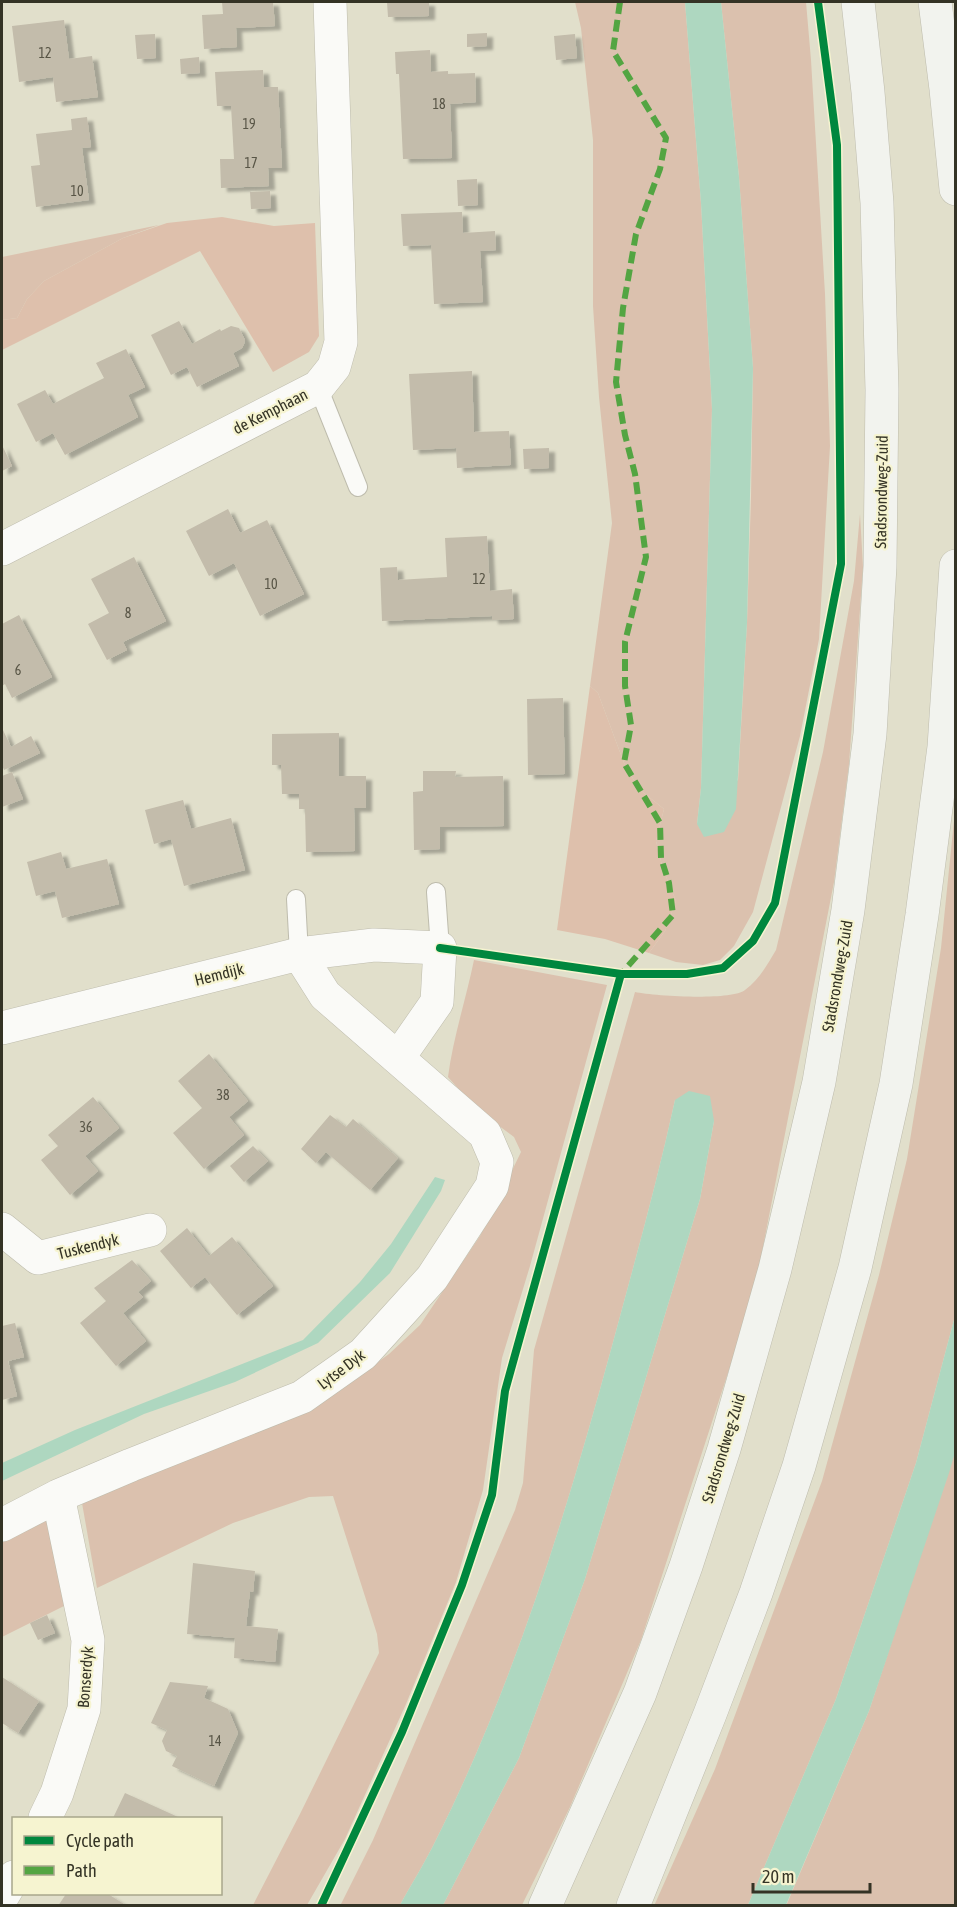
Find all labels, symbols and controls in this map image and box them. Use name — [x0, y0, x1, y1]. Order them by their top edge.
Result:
house number: 12 — [38, 45, 52, 61]
house number: 18 — [432, 96, 446, 112]
house number: 19 — [242, 116, 256, 132]
house number: 17 — [244, 155, 258, 171]
house number: 10 — [70, 183, 84, 199]
street label: de Kemphaan — [230, 385, 311, 438]
street label: Stadsrondweg-Zuid — [871, 435, 892, 549]
house number: 12 — [472, 571, 486, 587]
house number: 10 — [264, 576, 278, 592]
house number: 8 — [125, 605, 132, 621]
house number: 6 — [15, 662, 22, 678]
street label: Stadsrondweg-Zuid — [818, 919, 857, 1034]
street label: Hemdijk — [193, 959, 246, 990]
house number: 38 — [216, 1087, 230, 1103]
house number: 36 — [79, 1119, 93, 1135]
street label: Tuskendyk — [55, 1230, 121, 1263]
street label: Lytse Dyk — [314, 1345, 369, 1393]
street label: Stadsrondweg-Zuid — [698, 1391, 749, 1505]
street label: Bonserdyk — [74, 1646, 97, 1708]
house number: 14 — [208, 1733, 222, 1749]
legend — [12, 1817, 222, 1895]
text: Cycle path — [66, 1830, 134, 1851]
scale bar — [753, 1856, 870, 1894]
text: Path — [66, 1860, 97, 1881]
text: 20 m — [762, 1866, 794, 1887]

